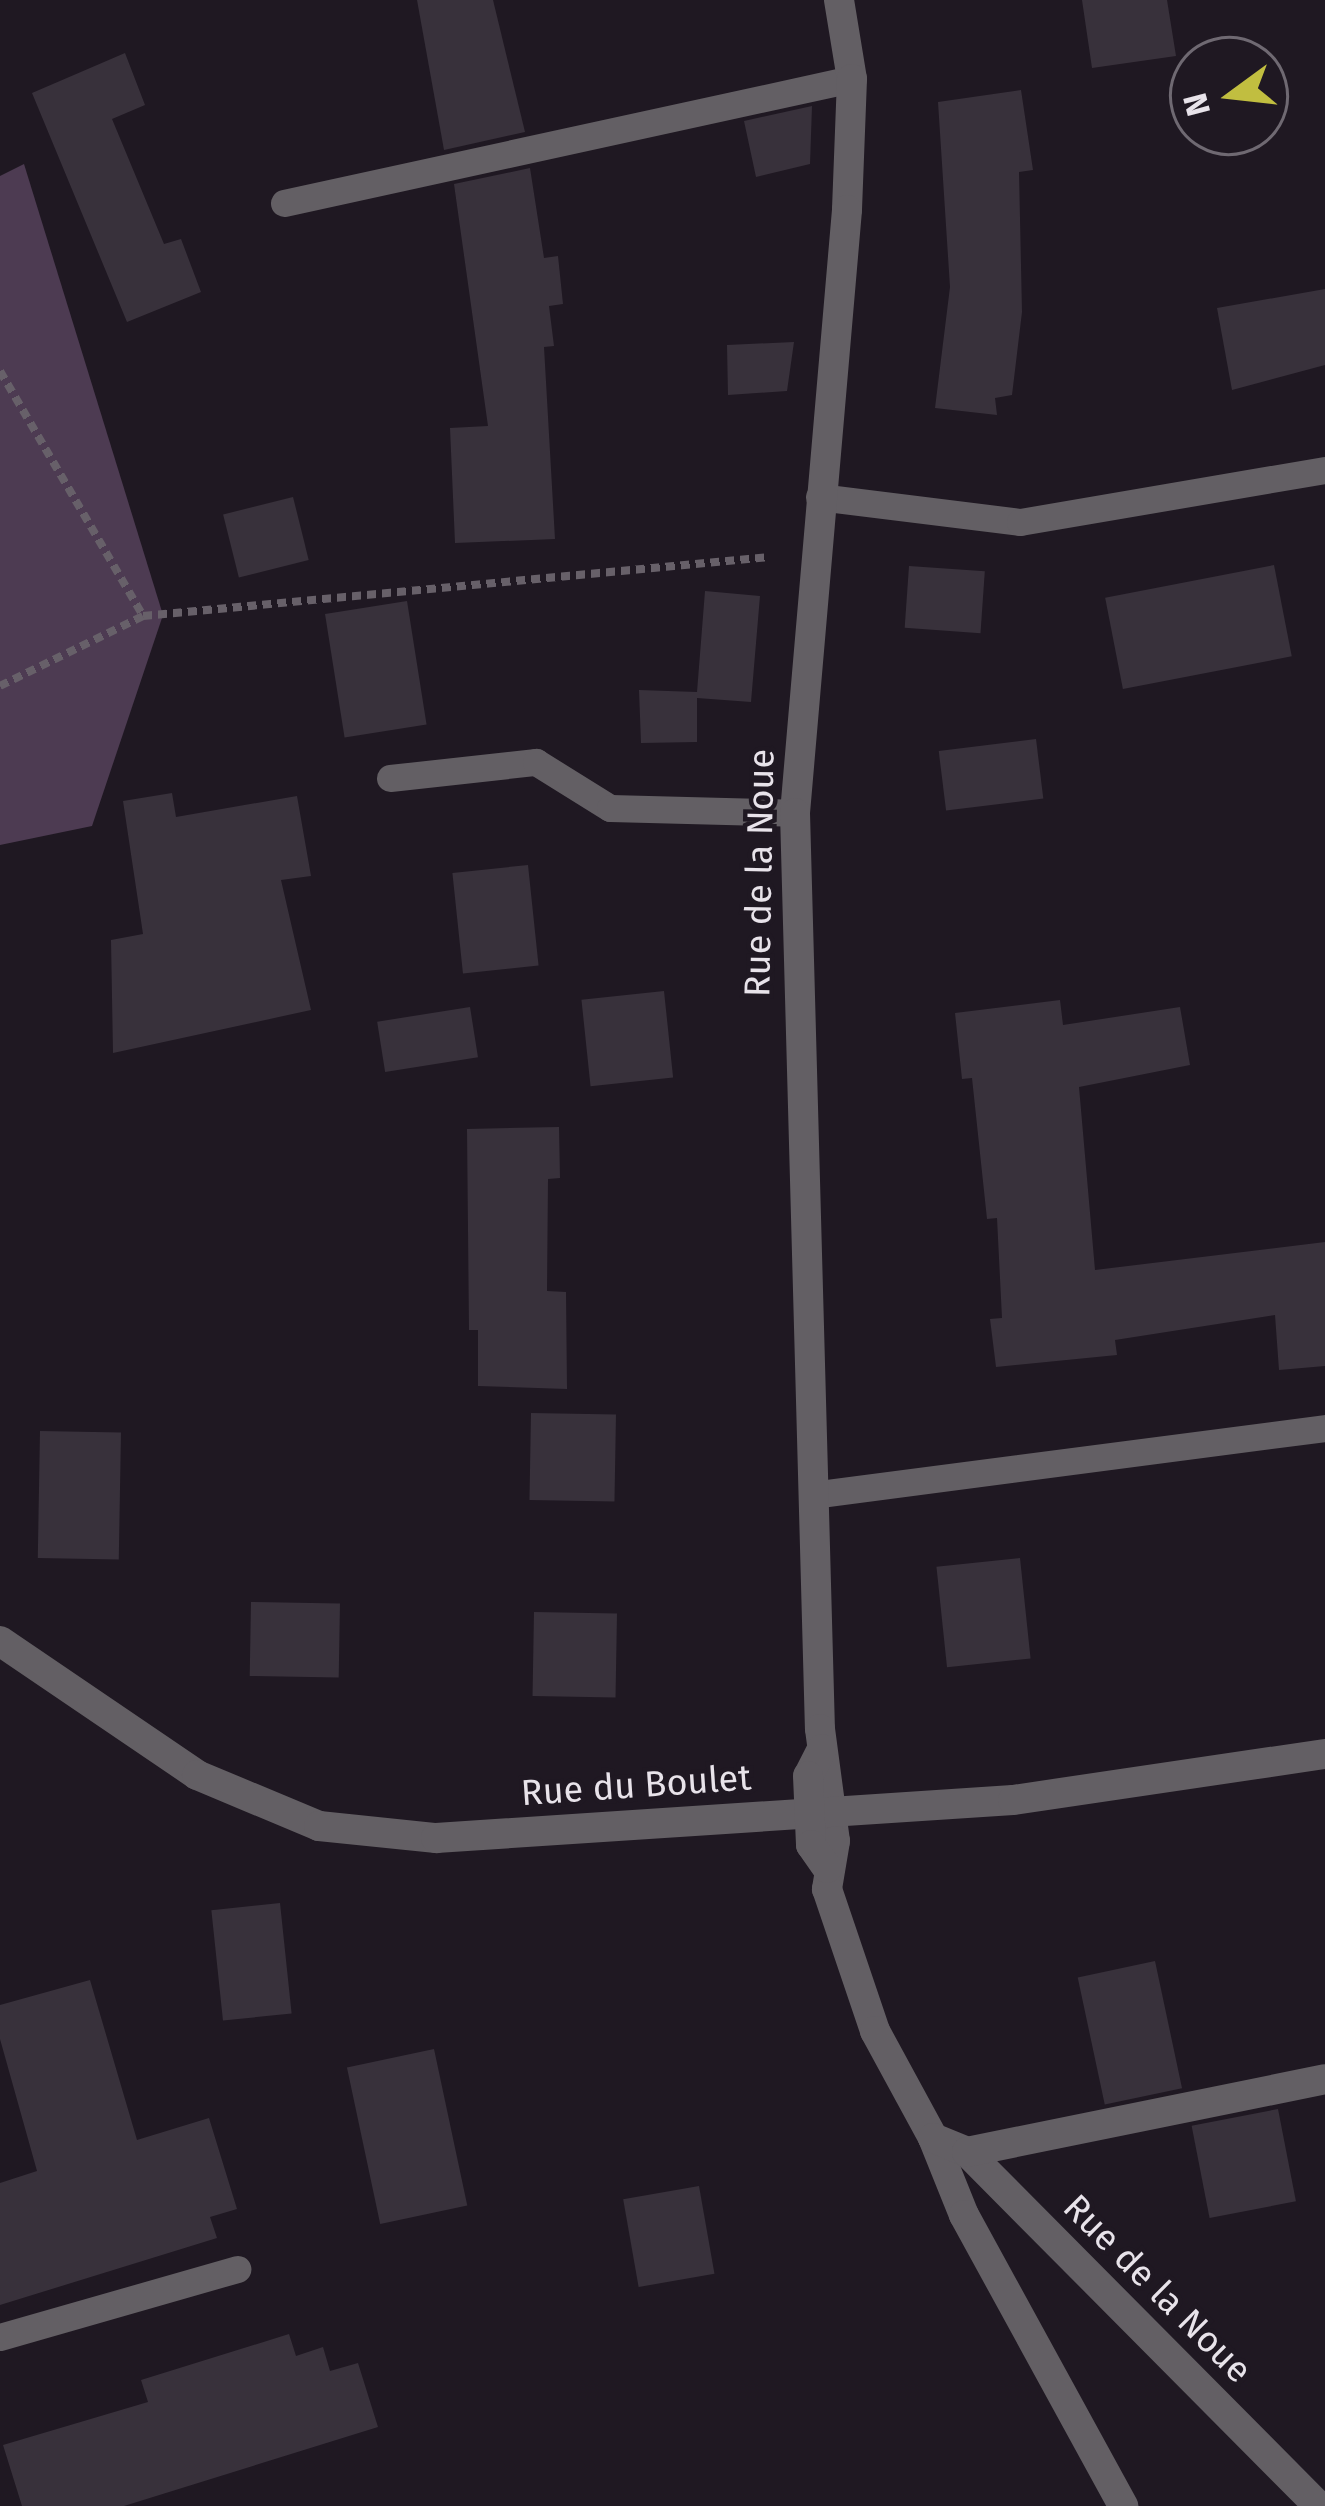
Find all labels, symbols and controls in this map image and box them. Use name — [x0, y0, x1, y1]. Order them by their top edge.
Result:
north arrow — [1169, 36, 1289, 156]
text: N — [1175, 89, 1219, 120]
street label: Rue de la Noue — [736, 749, 784, 997]
street label: Rue du Boulet — [519, 1756, 753, 1816]
street label: Rue de la Noue — [1054, 2186, 1260, 2392]

